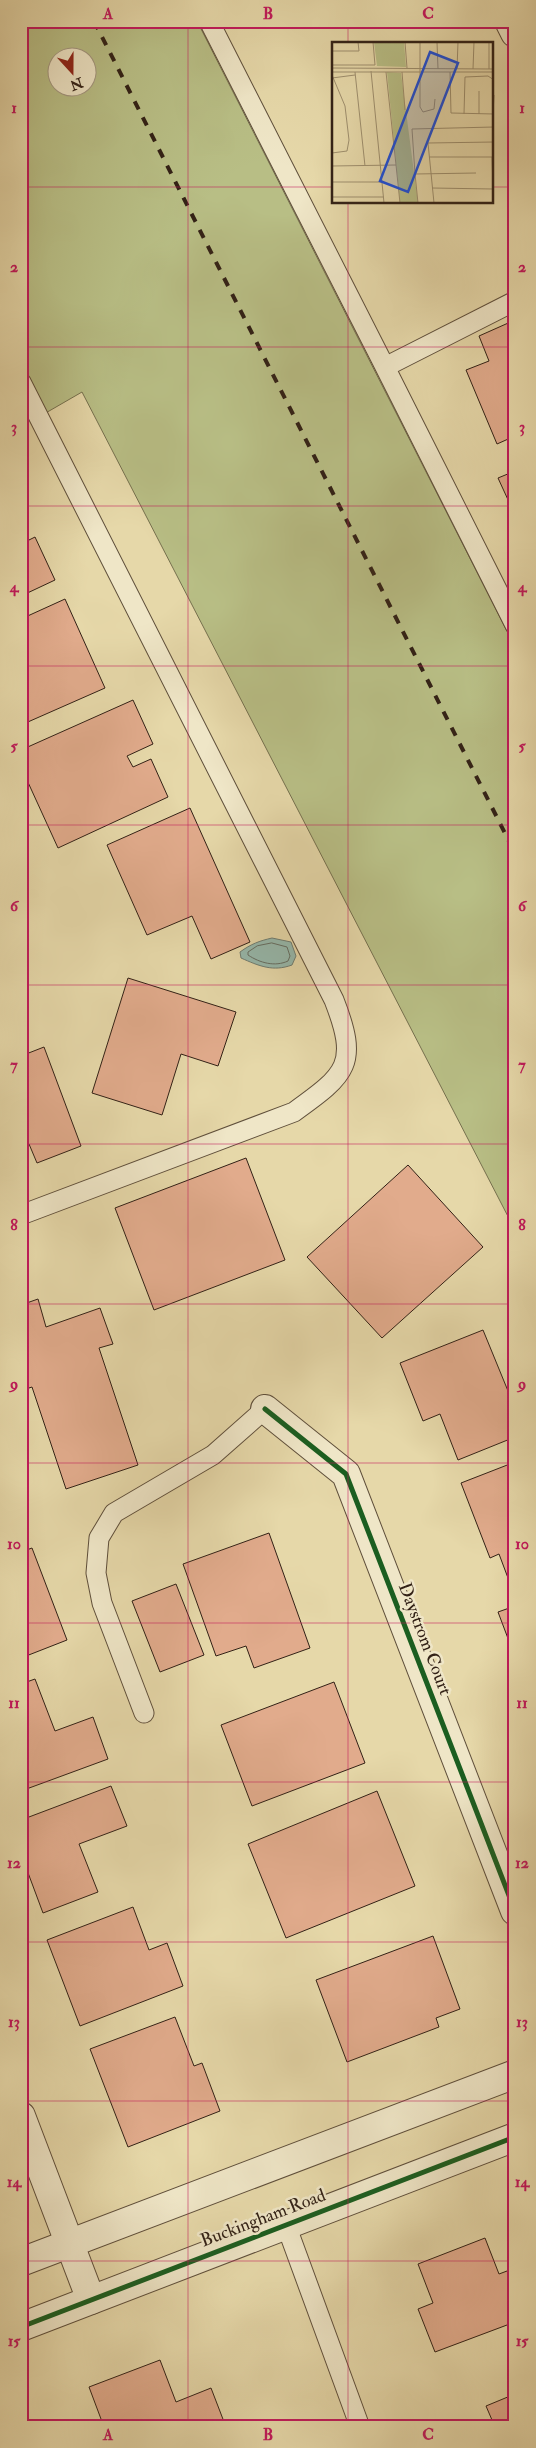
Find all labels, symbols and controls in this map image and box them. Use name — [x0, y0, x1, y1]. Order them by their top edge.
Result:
text: A — [102, 4, 114, 24]
text: B — [263, 4, 273, 24]
text: C — [422, 4, 434, 24]
inset map — [332, 42, 494, 204]
north arrow — [48, 48, 98, 98]
text: N — [67, 73, 86, 94]
text: 1 — [11, 98, 17, 118]
text: 1 — [519, 98, 525, 118]
text: 2 — [10, 257, 18, 277]
text: 2 — [518, 257, 526, 277]
text: 3 — [11, 417, 17, 437]
text: 3 — [519, 417, 525, 437]
text: 4 — [9, 577, 20, 597]
text: 4 — [517, 577, 528, 597]
text: 5 — [10, 736, 18, 756]
text: 5 — [518, 736, 526, 756]
text: 6 — [10, 896, 20, 916]
text: 6 — [518, 896, 528, 916]
text: 7 — [10, 1055, 18, 1075]
text: 7 — [518, 1055, 526, 1075]
text: 8 — [10, 1215, 18, 1235]
text: 8 — [518, 1215, 526, 1235]
text: 9 — [8, 1374, 18, 1394]
text: 9 — [516, 1374, 526, 1394]
text: 10 — [7, 1534, 21, 1554]
text: 10 — [515, 1534, 529, 1554]
street label: Daystrom Court — [393, 1580, 457, 1699]
text: 11 — [8, 1693, 20, 1713]
text: 11 — [516, 1693, 528, 1713]
text: 12 — [7, 1853, 21, 1873]
text: 12 — [515, 1853, 529, 1873]
text: 13 — [8, 2012, 20, 2032]
text: 13 — [516, 2012, 528, 2032]
text: 14 — [7, 2172, 23, 2192]
text: 14 — [515, 2172, 531, 2192]
street label: Buckingham Road — [197, 2184, 329, 2252]
text: 15 — [8, 2331, 21, 2351]
text: 15 — [516, 2331, 529, 2351]
text: A — [102, 2425, 114, 2445]
text: B — [263, 2425, 273, 2445]
text: C — [422, 2425, 434, 2445]

